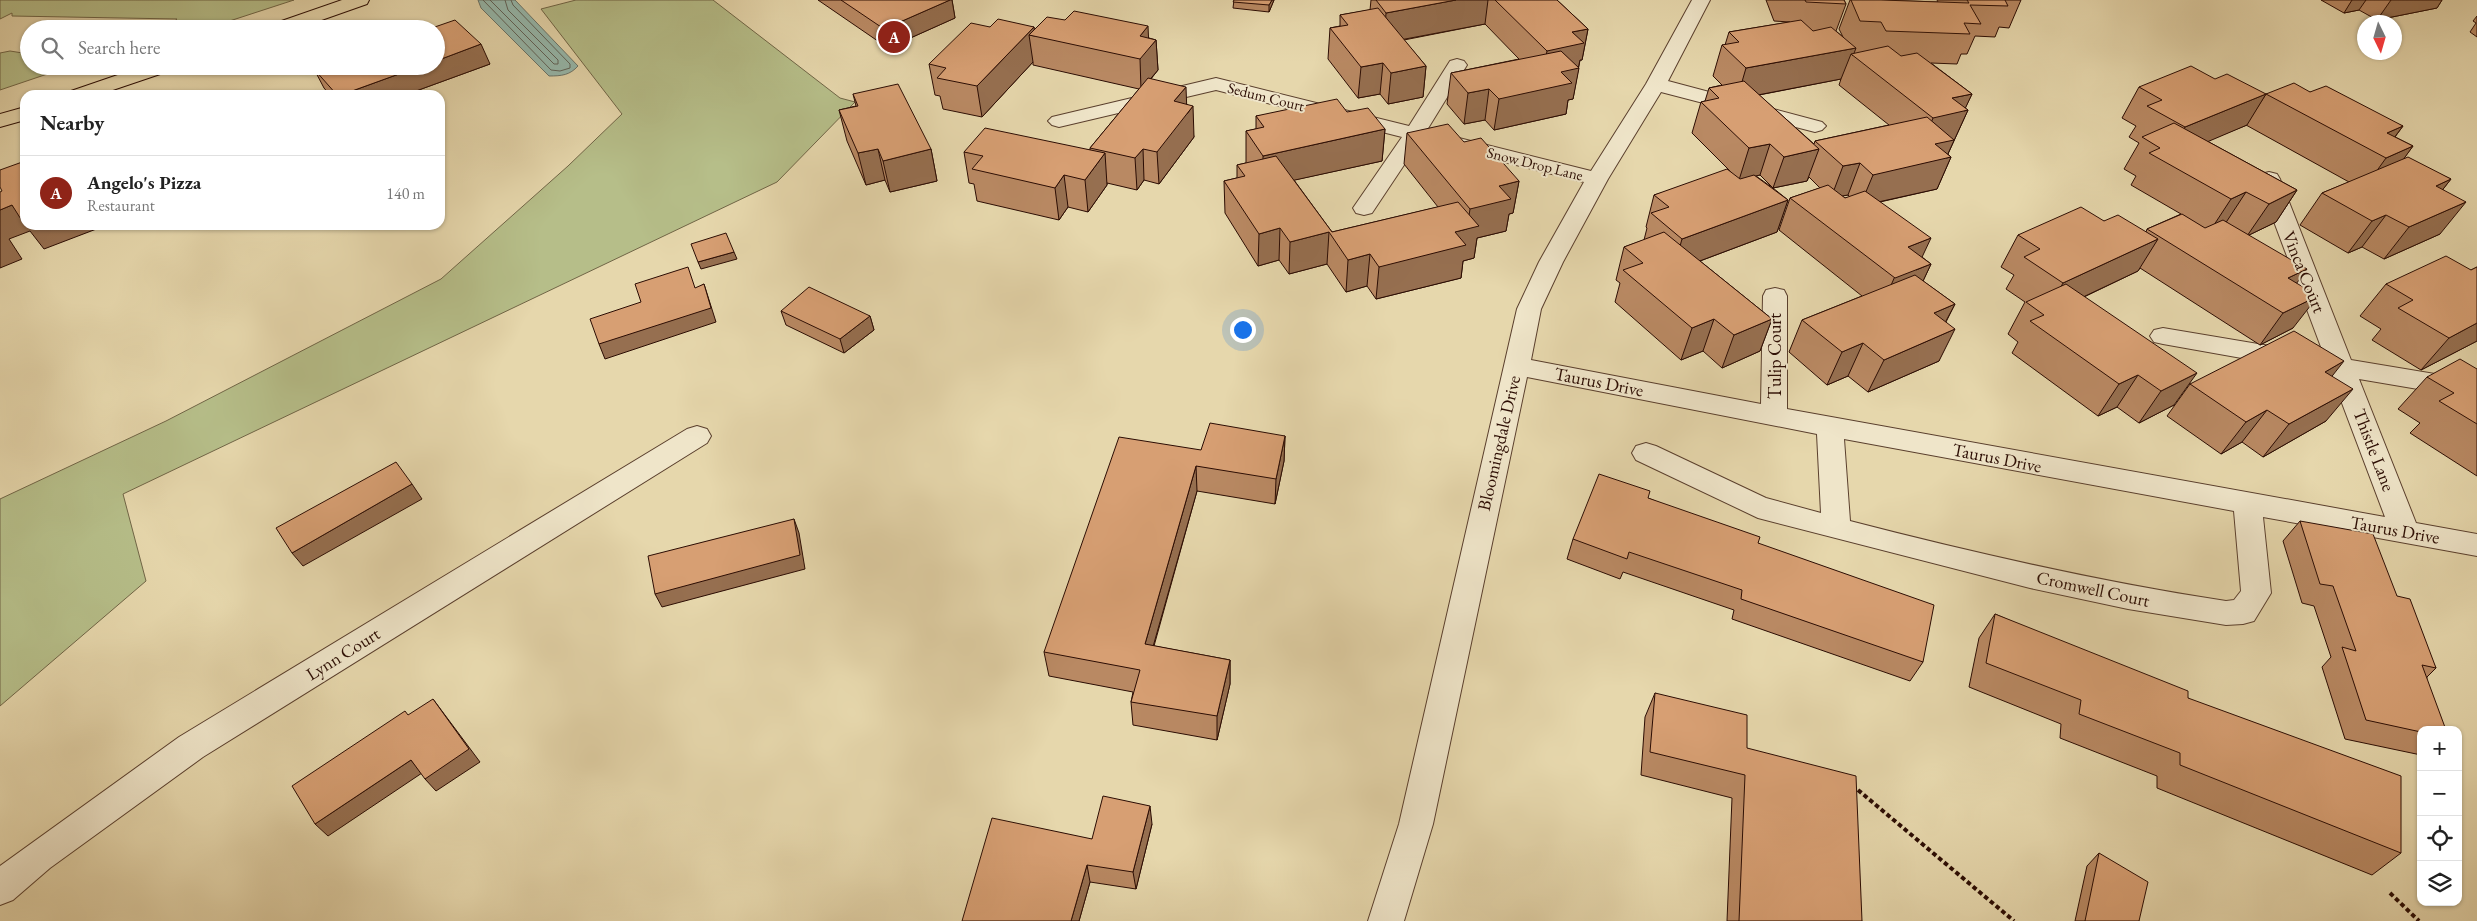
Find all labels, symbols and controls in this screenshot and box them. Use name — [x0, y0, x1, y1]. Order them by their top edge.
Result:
north arrow — [2357, 15, 2402, 60]
pin: A — [878, 18, 910, 56]
search box — [20, 20, 445, 75]
icon: search — [38, 34, 66, 62]
text: Search here — [78, 35, 160, 60]
street label: Sedum Court — [1226, 78, 1307, 115]
text: Nearby — [40, 109, 104, 136]
street label: Snow Drop Lane — [1485, 142, 1585, 185]
text: Angelo's Pizza — [87, 170, 201, 195]
text: A — [50, 183, 62, 204]
text: 140 m — [386, 183, 425, 204]
text: Restaurant — [87, 195, 155, 216]
street label: Vinca Court — [2278, 227, 2331, 316]
street label: Tulip Court — [1763, 313, 1786, 399]
your location — [1230, 317, 1256, 343]
street label: Taurus Drive — [1553, 362, 1646, 401]
street label: Bloomingdale Drive — [1472, 373, 1525, 513]
street label: Thistle Lane — [2348, 405, 2401, 494]
street label: Taurus Drive — [1951, 438, 2044, 477]
street label: Taurus Drive — [2349, 510, 2442, 549]
street label: Cromwell Court — [2034, 565, 2152, 612]
street label: Lynn Court — [301, 622, 384, 685]
map controls — [2417, 726, 2462, 906]
button: + — [2417, 726, 2462, 771]
button: − — [2417, 771, 2462, 816]
button: locate — [2417, 816, 2462, 861]
button: layers — [2417, 861, 2462, 906]

